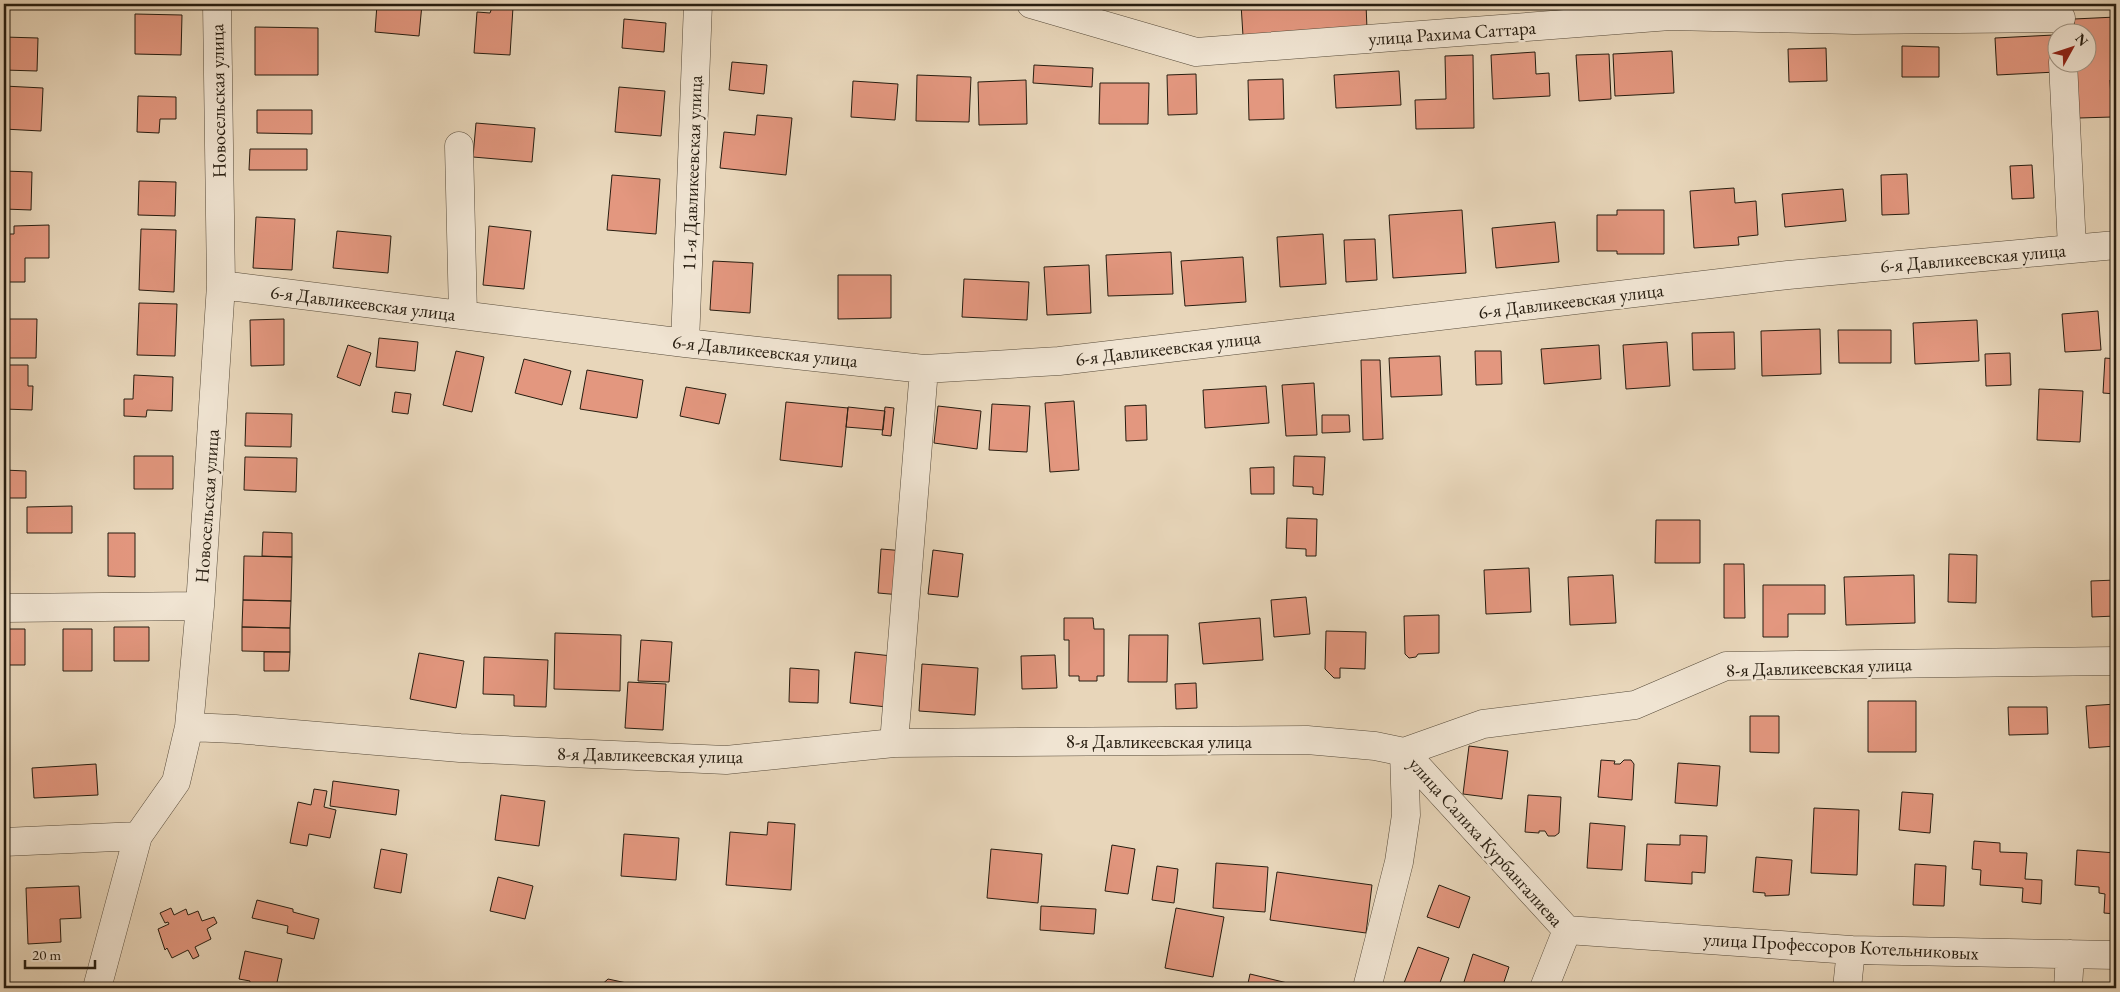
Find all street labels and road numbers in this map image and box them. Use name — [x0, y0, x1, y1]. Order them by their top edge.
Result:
street label: улица Рахима Саттара — [1367, 15, 1537, 51]
street label: Новосельская улица — [204, 23, 232, 178]
street label: 11-я Давликеевская улица — [676, 74, 708, 271]
street label: 6-я Давликеевская улица — [1879, 237, 2067, 279]
street label: 6-я Давликеевская улица — [1477, 277, 1665, 325]
street label: 6-я Давликеевская улица — [269, 279, 457, 327]
street label: 6-я Давликеевская улица — [1074, 324, 1262, 372]
street label: 6-я Давликеевская улица — [671, 329, 859, 373]
street label: Новосельская улица — [189, 428, 225, 584]
street label: 8-я Давликеевская улица — [1725, 651, 1913, 683]
street label: 8-я Давликеевская улица — [1066, 729, 1253, 754]
street label: 8-я Давликеевская улица — [557, 741, 744, 769]
street label: улица Салиха Курбангалиева — [1403, 752, 1569, 933]
street label: улица Профессоров Котельниковых — [1703, 926, 1980, 966]

